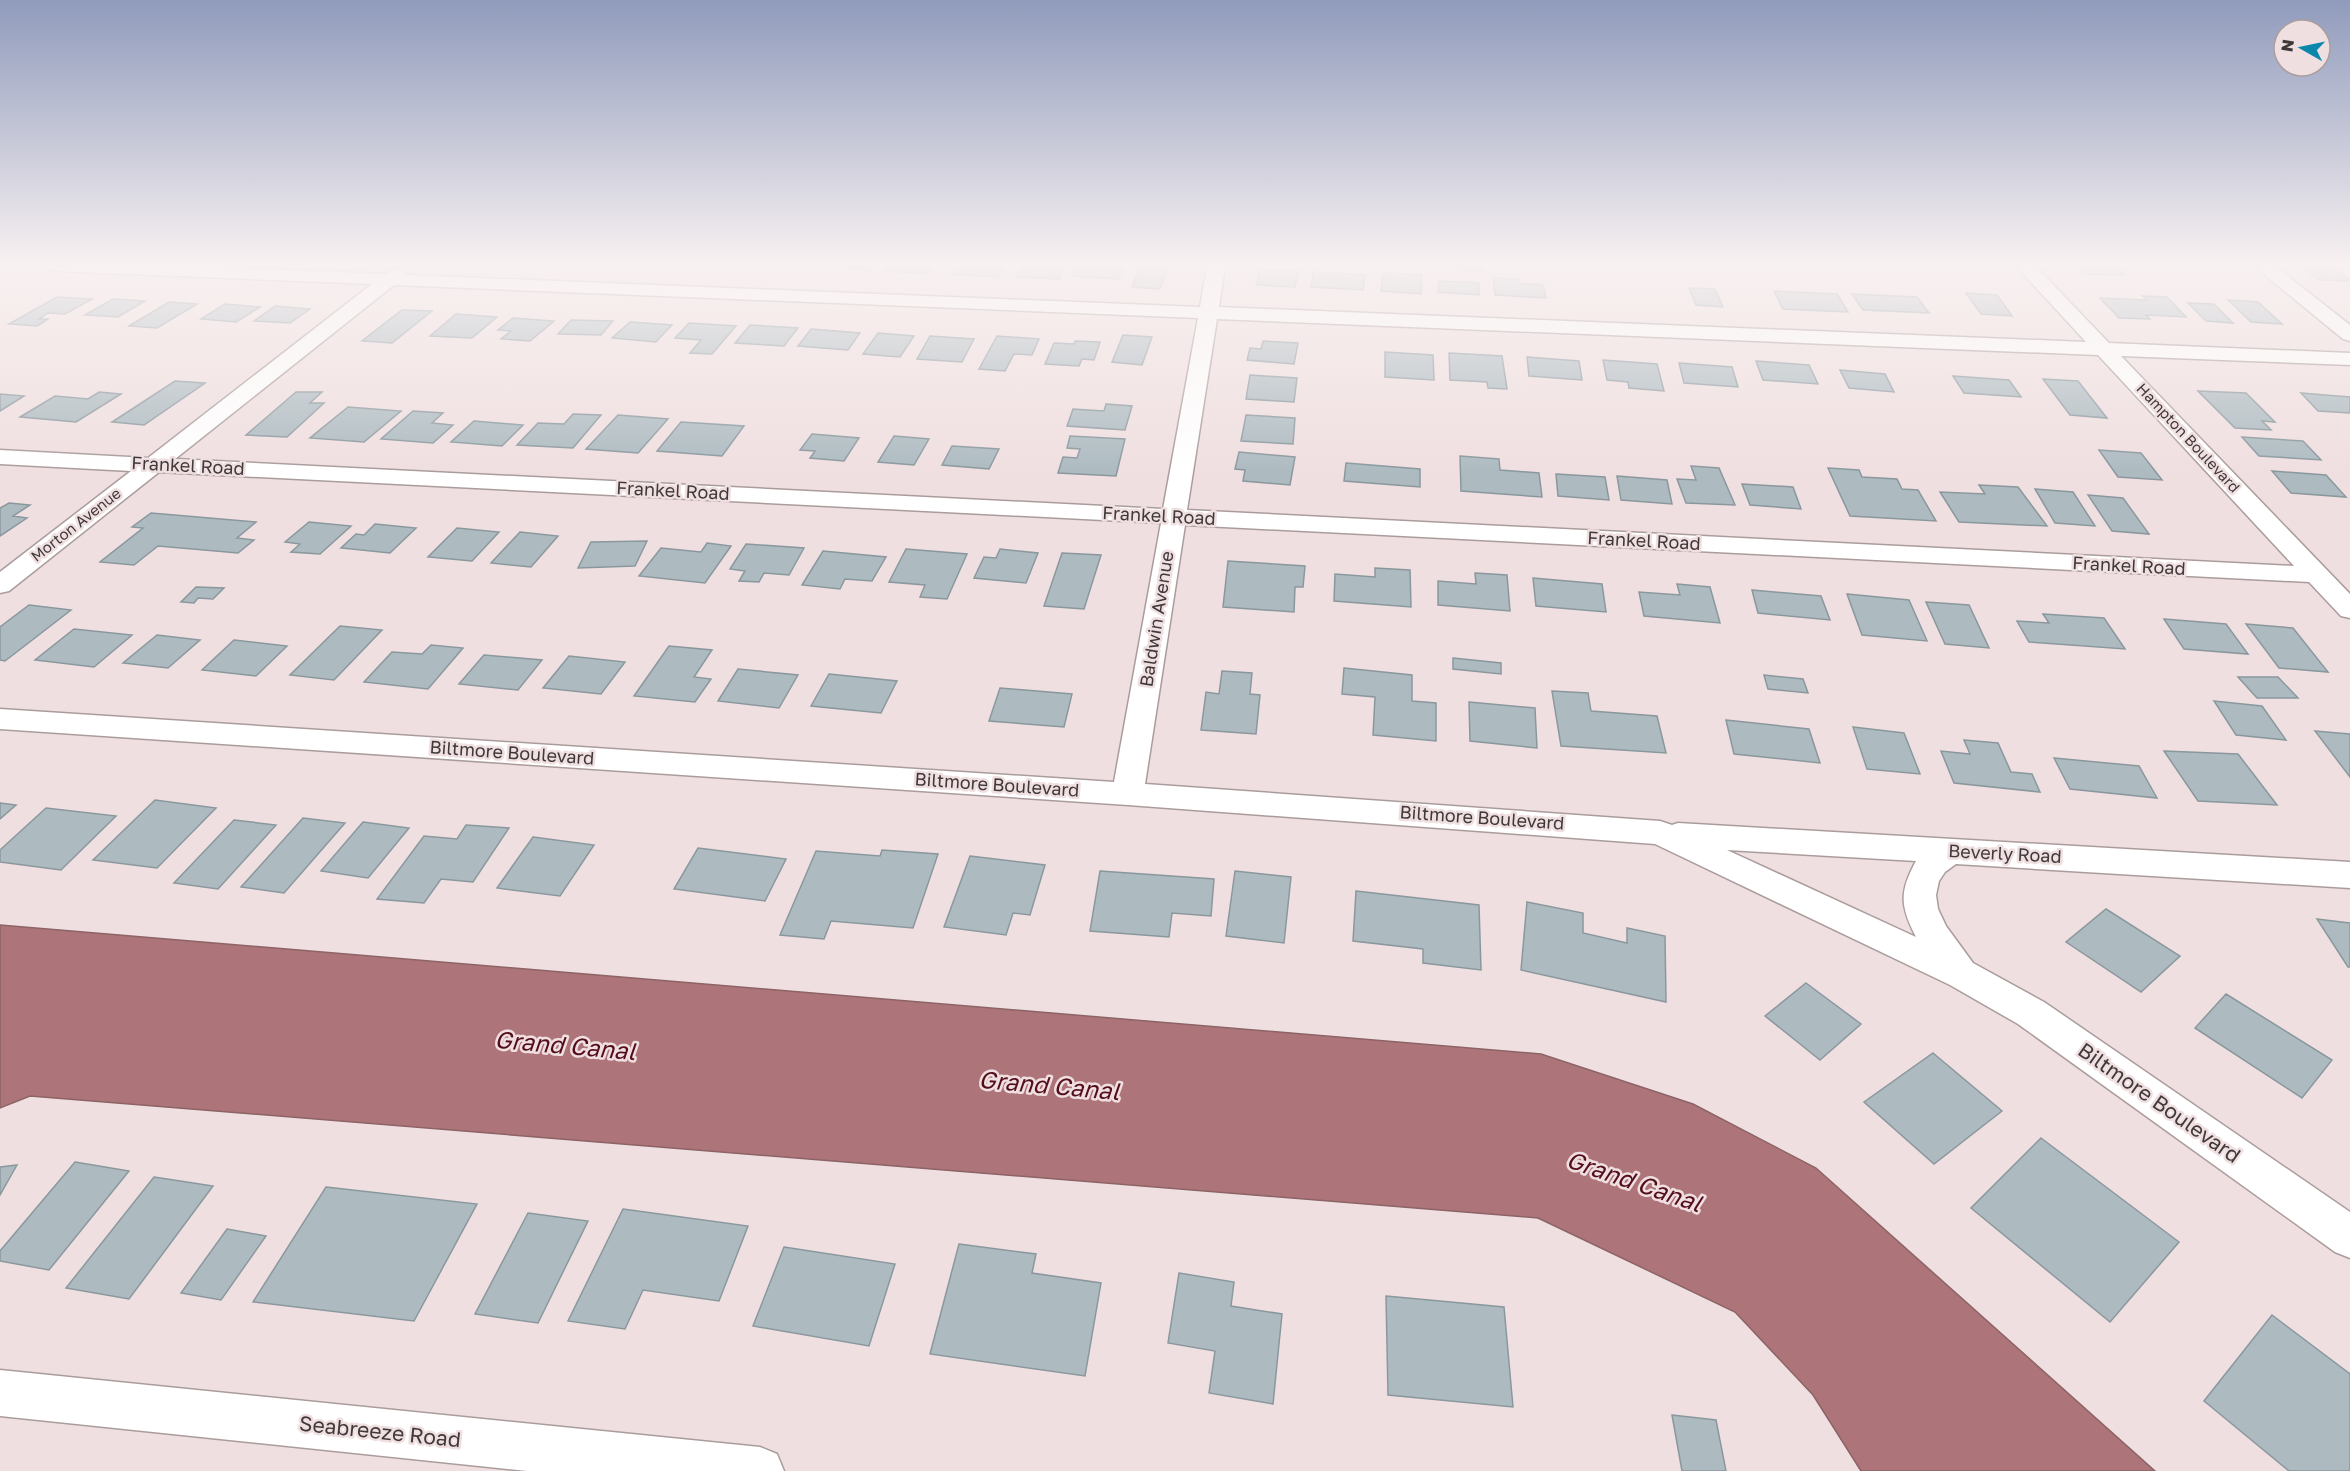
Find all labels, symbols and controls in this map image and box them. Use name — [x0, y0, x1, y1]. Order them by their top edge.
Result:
north arrow — [2272, 18, 2332, 78]
text: N — [2276, 38, 2298, 53]
street label: Hampton Boulevard — [2133, 379, 2244, 496]
street label: Frankel Road — [131, 451, 245, 479]
street label: Frankel Road — [616, 476, 730, 504]
street label: Morton Avenue — [27, 483, 124, 565]
street label: Frankel Road — [1102, 501, 1216, 529]
street label: Frankel Road — [1587, 526, 1701, 554]
street label: Baldwin Avenue — [1134, 549, 1178, 688]
street label: Frankel Road — [2072, 551, 2186, 579]
street label: Biltmore Boulevard — [429, 735, 595, 769]
street label: Biltmore Boulevard — [914, 767, 1080, 801]
street label: Biltmore Boulevard — [1399, 800, 1565, 834]
street label: Beverly Road — [1948, 839, 2062, 867]
water label: Grand Canal — [494, 1024, 638, 1065]
street label: Biltmore Boulevard — [2073, 1036, 2246, 1168]
water label: Grand Canal — [978, 1064, 1122, 1105]
water label: Grand Canal — [1563, 1144, 1707, 1218]
street label: Seabreeze Road — [298, 1410, 462, 1452]

